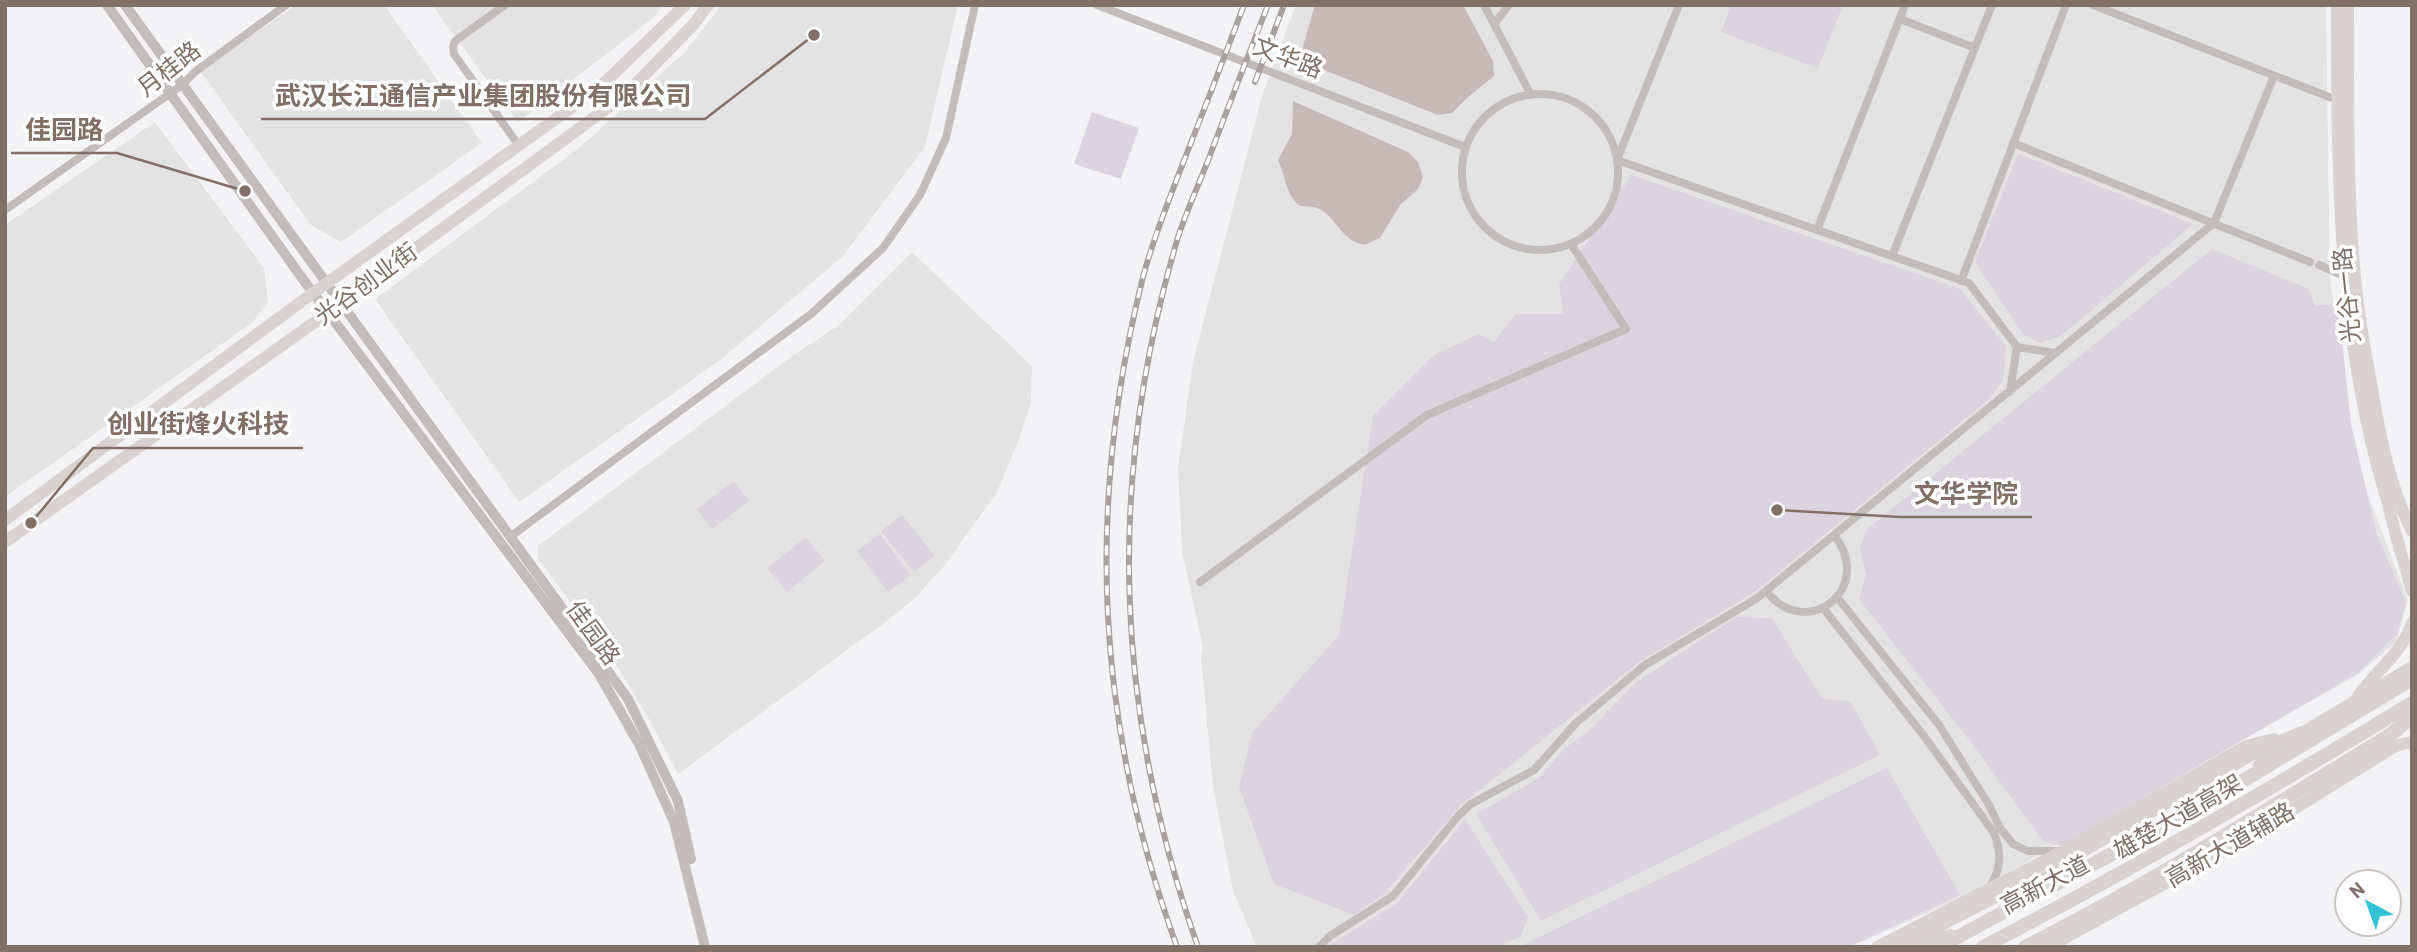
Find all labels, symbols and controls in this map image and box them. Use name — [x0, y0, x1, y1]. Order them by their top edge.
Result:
street label: 文华路 — [1250, 30, 1327, 83]
street label: 月桂路 — [131, 34, 205, 101]
callout: 武汉长江通信产业集团股份有限公司 — [261, 72, 705, 119]
text: 武汉长江通信产业集团股份有限公司 — [275, 79, 691, 110]
callout: 佳园路 — [11, 106, 117, 153]
text: 佳园路 — [25, 113, 103, 144]
street label: 光谷创业街 — [308, 236, 422, 330]
street label: 光谷一路 — [2326, 246, 2365, 344]
callout: 创业街烽火科技 — [93, 401, 303, 448]
text: 创业街烽火科技 — [107, 407, 289, 438]
callout: 文华学院 — [1900, 470, 2032, 517]
text: 文华学院 — [1914, 477, 2018, 508]
street label: 佳园路 — [561, 594, 627, 670]
street label: 雄楚大道高架 — [2108, 767, 2247, 864]
street label: 高新大道辅路 — [2160, 795, 2299, 892]
street label: 高新大道 — [1995, 848, 2093, 919]
north arrow — [2333, 868, 2403, 938]
text: N — [2344, 877, 2369, 903]

